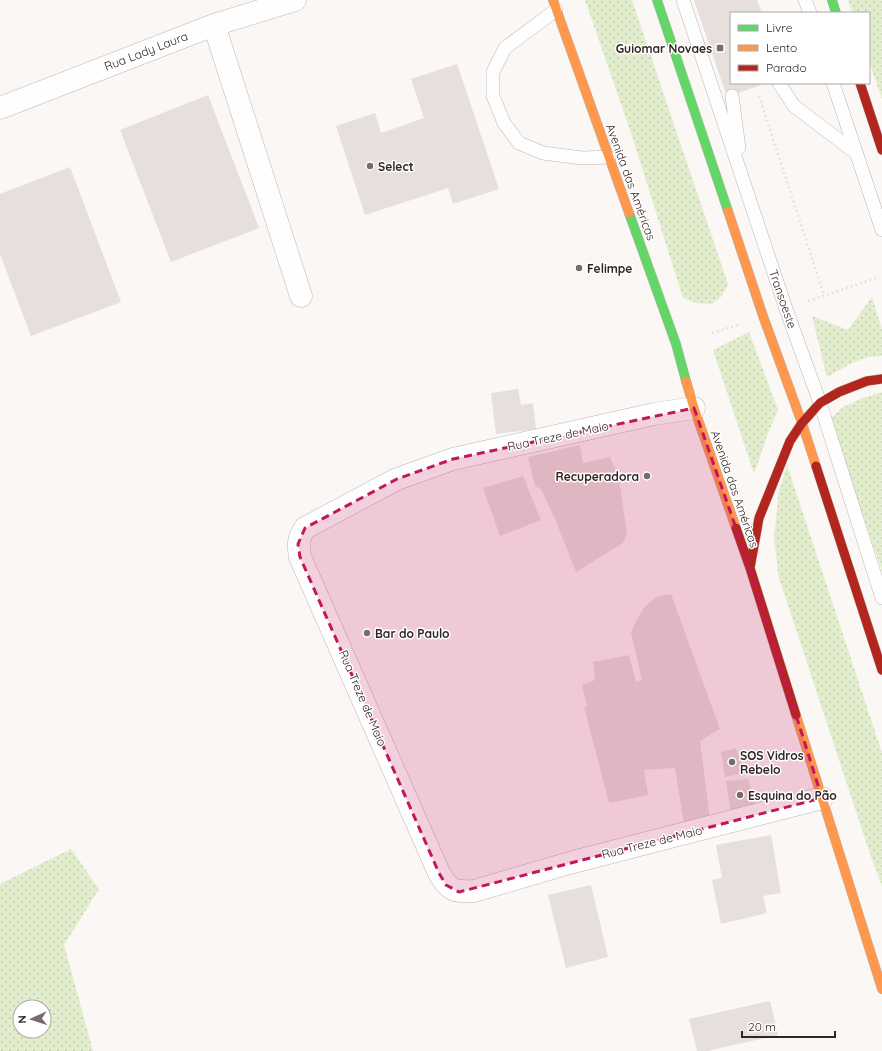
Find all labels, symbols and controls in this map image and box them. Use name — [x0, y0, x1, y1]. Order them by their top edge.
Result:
legend — [730, 12, 870, 84]
text: Livre — [766, 20, 793, 35]
street label: Rua Lady Laura — [102, 28, 190, 74]
text: Lento — [766, 40, 797, 55]
place label: Guiomar Novaes — [616, 41, 712, 56]
marker: Guiomar Novaes — [715, 43, 725, 53]
text: Parado — [766, 60, 807, 75]
street label: Avenida das Américas — [603, 122, 659, 243]
place label: Select — [378, 159, 414, 174]
marker: Select — [365, 161, 375, 171]
place label: Felimpe — [587, 261, 632, 276]
marker: Felimpe — [574, 263, 584, 273]
street label: Transoeste — [766, 268, 800, 331]
street label: Rua Treze de Maio — [506, 418, 610, 454]
street label: Avenida das Américas — [708, 428, 762, 550]
place label: Recuperadora — [556, 469, 639, 484]
marker: Recuperadora — [642, 471, 652, 481]
place label: Bar do Paulo — [375, 626, 450, 641]
marker: Bar do Paulo — [362, 628, 372, 638]
street label: Rua Treze de Maio — [336, 648, 390, 748]
place label: SOS Vidros Rebelo — [740, 748, 804, 777]
marker: SOS Vidros Rebelo — [727, 757, 737, 767]
place label: Esquina do Pão — [748, 788, 837, 803]
marker: Esquina do Pão — [735, 790, 745, 800]
street label: Rua Treze de Maio — [600, 822, 704, 862]
north arrow — [12, 999, 52, 1039]
scale bar — [742, 1013, 835, 1039]
text: N — [15, 1015, 29, 1024]
text: 20 m — [748, 1019, 776, 1034]

